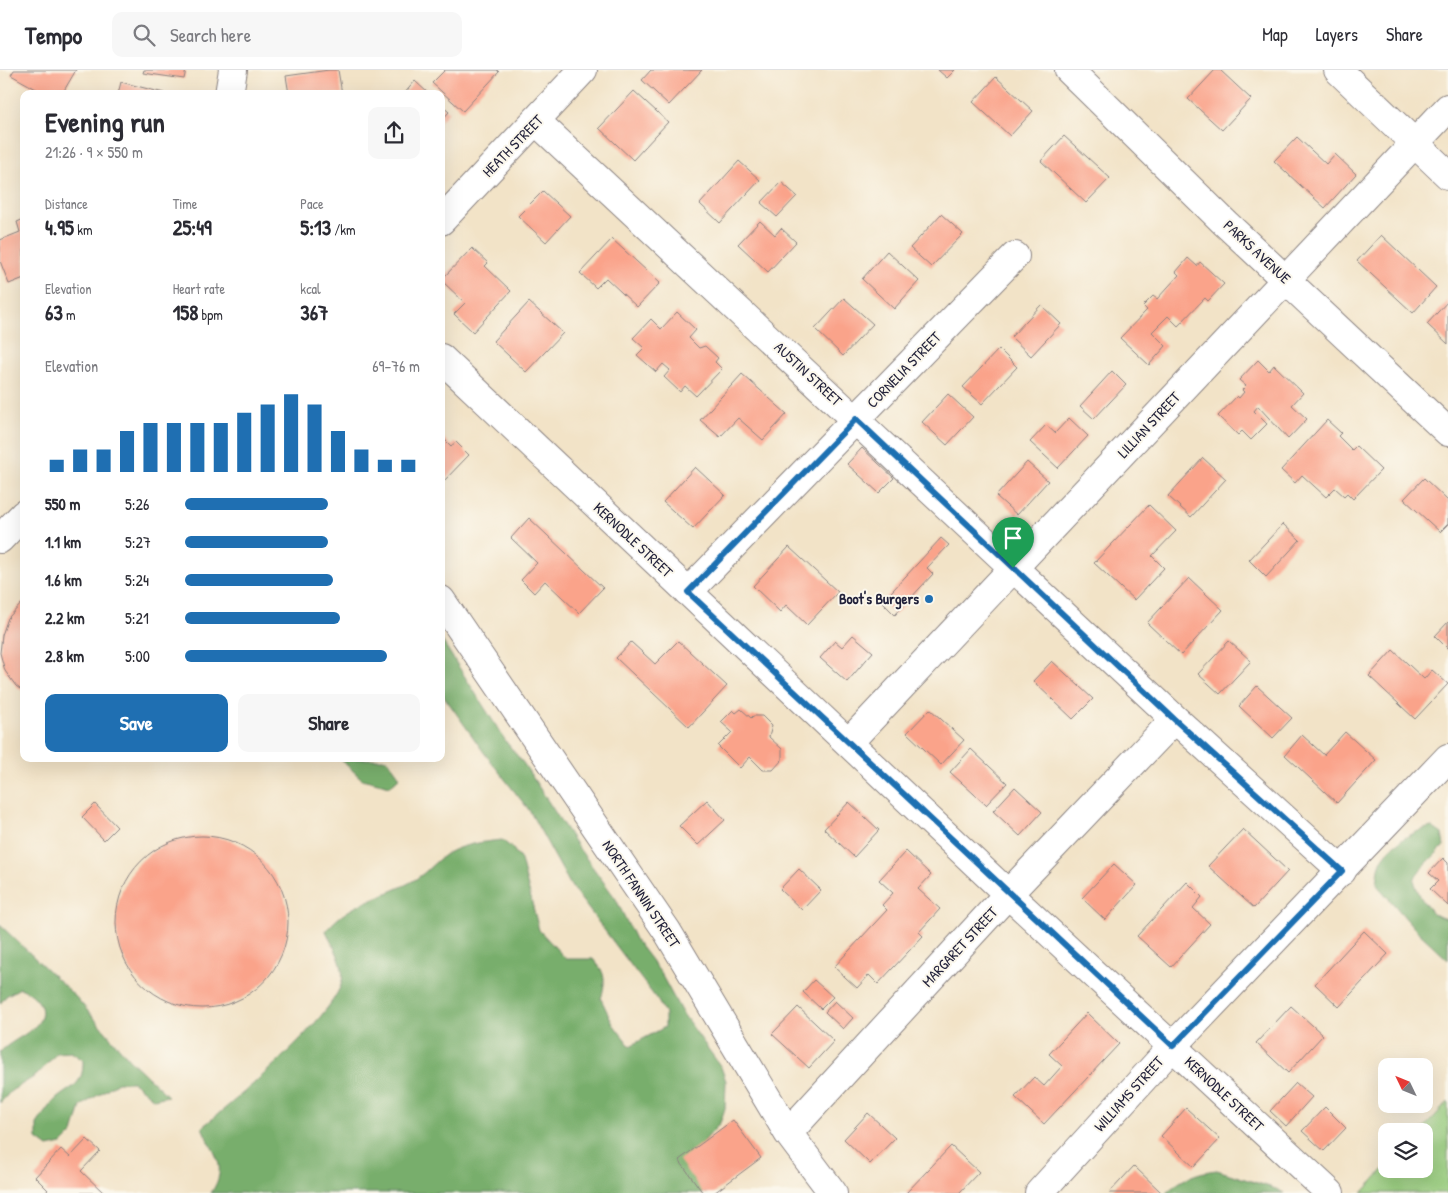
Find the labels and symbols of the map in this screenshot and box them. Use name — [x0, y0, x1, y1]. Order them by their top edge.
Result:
street label: HEATH STREET — [477, 109, 548, 182]
street label: PARKS AVENUE — [1219, 215, 1296, 288]
street label: CORNELIA STREET — [862, 326, 946, 413]
street label: AUSTIN STREET — [770, 337, 847, 411]
street label: LILLIAN STREET — [1112, 386, 1185, 462]
street label: KERNODLE STREET — [589, 497, 678, 583]
pin — [992, 517, 1034, 568]
place label: Boot's Burgers — [839, 588, 919, 610]
marker: Boot's Burgers — [923, 593, 935, 605]
street label: NORTH FANNIN STREET — [598, 836, 686, 952]
street label: MARGARET STREET — [917, 901, 1003, 991]
street label: WILLIAMS STREET — [1089, 1051, 1169, 1136]
street label: KERNODLE STREET — [1180, 1051, 1269, 1137]
north arrow — [1378, 1058, 1432, 1112]

